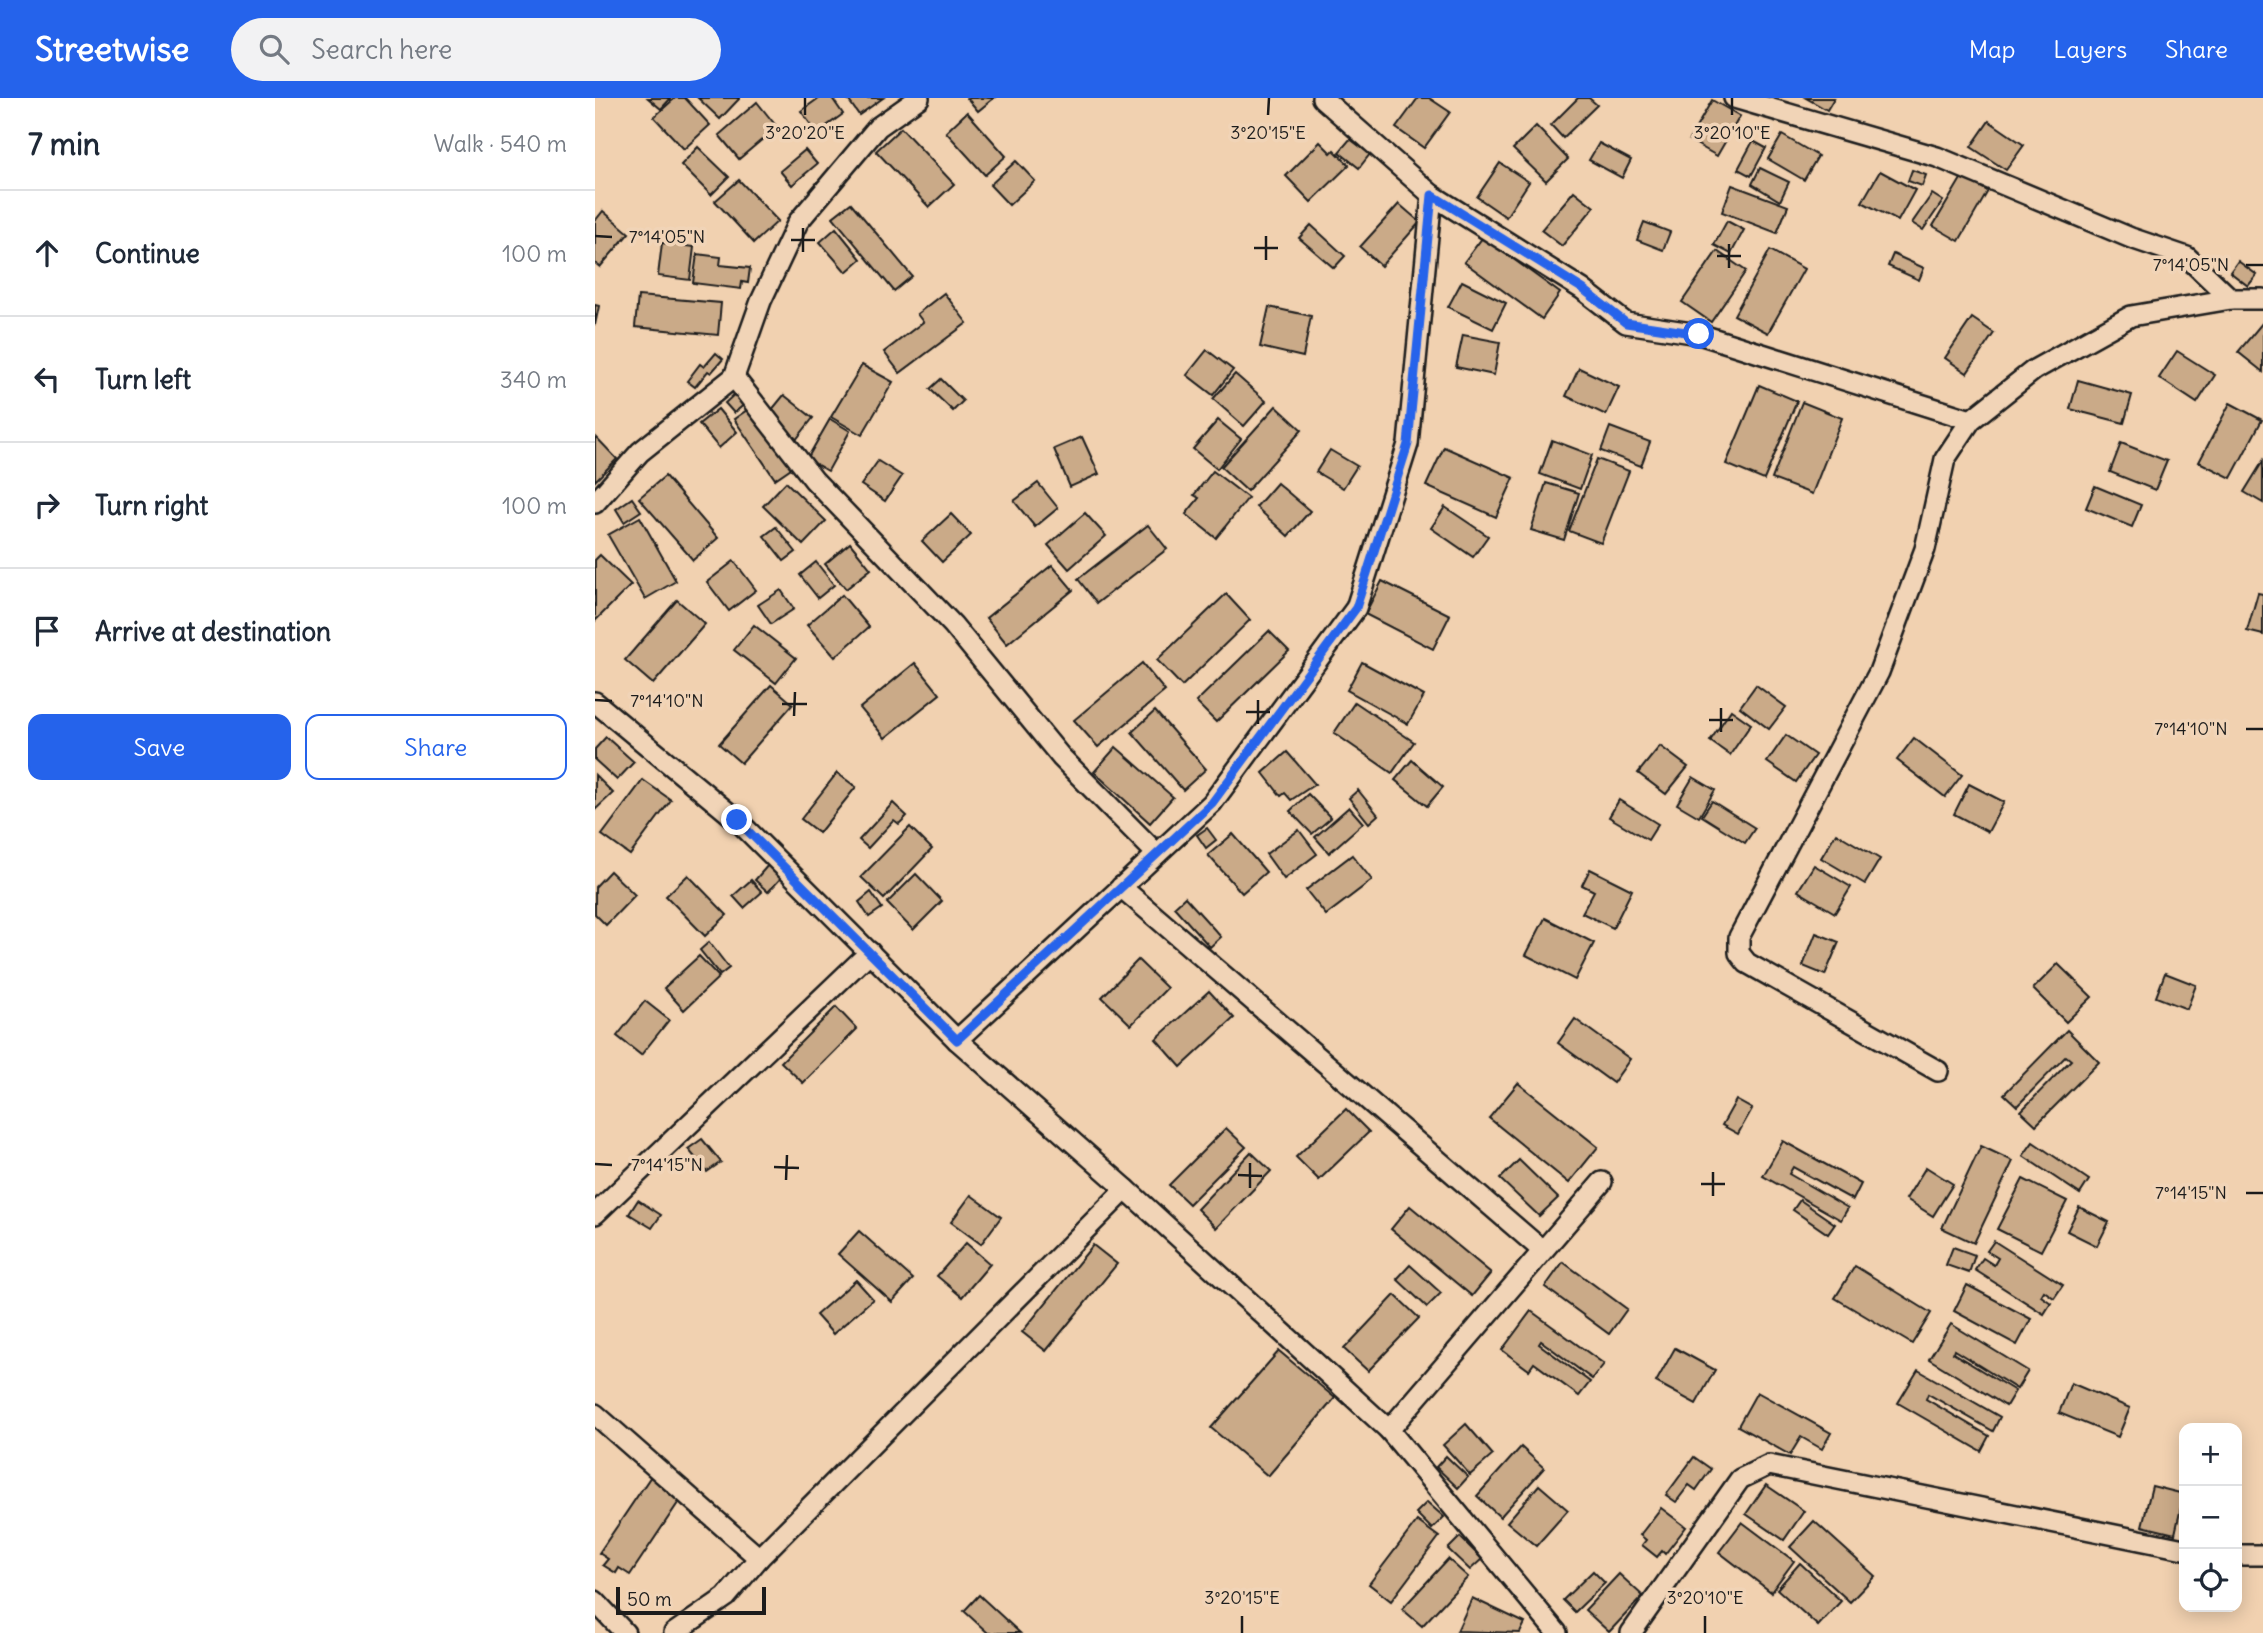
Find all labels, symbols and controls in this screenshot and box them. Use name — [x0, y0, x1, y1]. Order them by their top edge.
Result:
search box — [231, 18, 721, 81]
text: Streetwise — [35, 28, 189, 70]
icon: search — [255, 30, 293, 68]
text: Search here — [311, 33, 452, 66]
text: Map — [1969, 34, 2015, 64]
text: Layers — [2053, 34, 2127, 64]
text: Share — [2165, 34, 2228, 64]
text: 3°20'20"E — [765, 121, 845, 144]
text: 3°20'15"E — [1230, 121, 1306, 144]
text: 3°20'10"E — [1693, 121, 1771, 144]
text: 7 min — [28, 125, 100, 163]
text: Walk · 540 m — [433, 129, 567, 158]
text: 7°14'05"N — [629, 225, 705, 248]
icon: ahead — [28, 234, 66, 272]
text: Continue — [95, 237, 200, 270]
text: 100 m — [502, 239, 567, 268]
text: 7°14'05"N — [2153, 253, 2229, 276]
route start — [1683, 318, 1714, 349]
icon: left — [28, 360, 66, 398]
text: Turn left — [95, 363, 191, 396]
text: 340 m — [500, 365, 567, 394]
icon: right — [28, 486, 66, 524]
text: Turn right — [95, 489, 208, 522]
text: 100 m — [502, 491, 567, 520]
icon: arrive — [28, 612, 66, 650]
text: Arrive at destination — [95, 615, 331, 648]
text: 7°14'10"N — [630, 689, 704, 712]
button: Save — [28, 714, 291, 780]
button: Share — [305, 714, 567, 780]
text: 7°14'10"N — [2154, 717, 2228, 740]
route end — [721, 804, 752, 835]
text: 7°14'15"N — [631, 1153, 703, 1176]
text: 7°14'15"N — [2155, 1181, 2227, 1204]
map controls — [2179, 1423, 2242, 1612]
button: + — [2179, 1423, 2242, 1486]
button: − — [2179, 1486, 2242, 1549]
button: locate — [2179, 1549, 2242, 1612]
scale bar — [616, 1584, 767, 1616]
text: 3°20'15"E — [1204, 1586, 1280, 1609]
text: 3°20'10"E — [1666, 1586, 1744, 1609]
text: 50 m — [627, 1587, 672, 1611]

